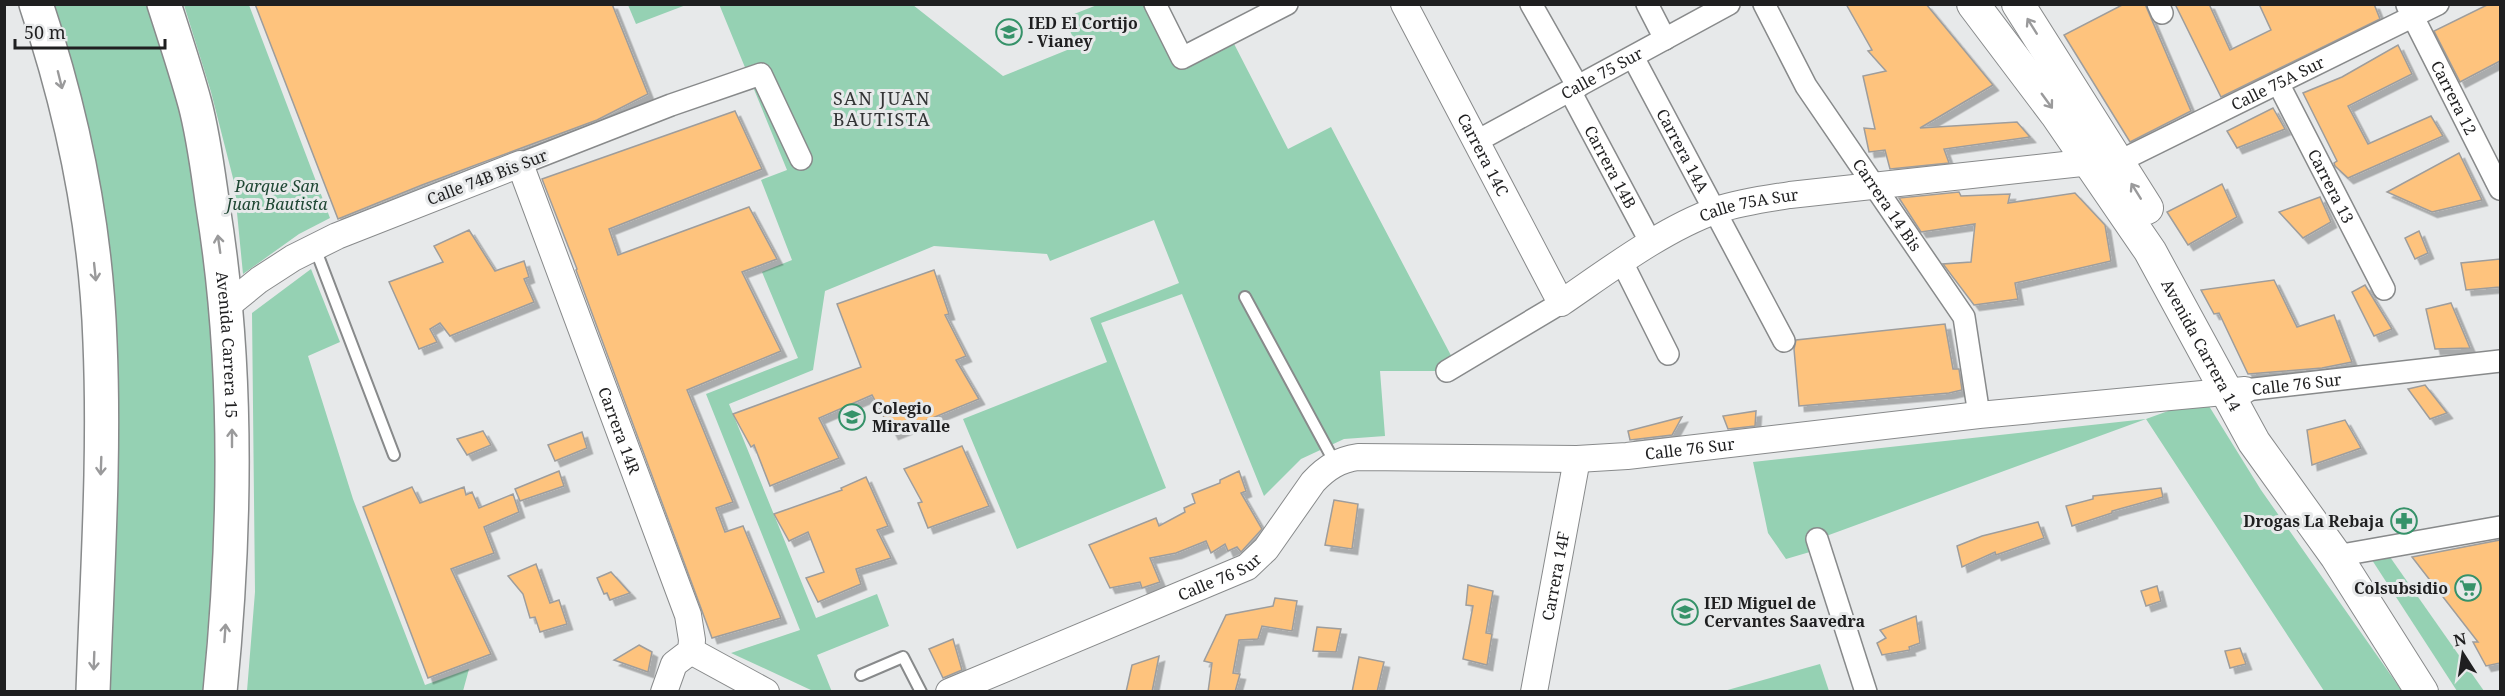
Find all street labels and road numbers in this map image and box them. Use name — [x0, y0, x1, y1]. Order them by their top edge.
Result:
street label: Calle 75 Sur — [1557, 42, 1647, 104]
street label: Calle 75A Sur — [2227, 51, 2328, 115]
street label: Carrera 12 — [2426, 57, 2482, 139]
street label: Carrera 14A — [1651, 105, 1714, 197]
street label: Carrera 14C — [1452, 109, 1514, 200]
street label: Carrera 14B — [1579, 121, 1642, 212]
street label: Calle 74B Bis Sur — [424, 144, 551, 210]
street label: Carrera 13 — [2303, 145, 2359, 227]
street label: Carrera 14 Bis — [1848, 154, 1927, 255]
street label: Calle 75A Sur — [1696, 183, 1800, 227]
street label: Avenida Carrera 15 — [211, 270, 243, 419]
street label: Avenida Carrera 14 — [2156, 275, 2246, 415]
street label: Calle 76 Sur — [2251, 368, 2343, 400]
street label: Carrera 14R — [593, 384, 646, 478]
street label: Calle 76 Sur — [1644, 433, 1736, 465]
street label: Carrera 14F — [1536, 530, 1574, 622]
street label: Calle 76 Sur — [1174, 548, 1266, 606]

